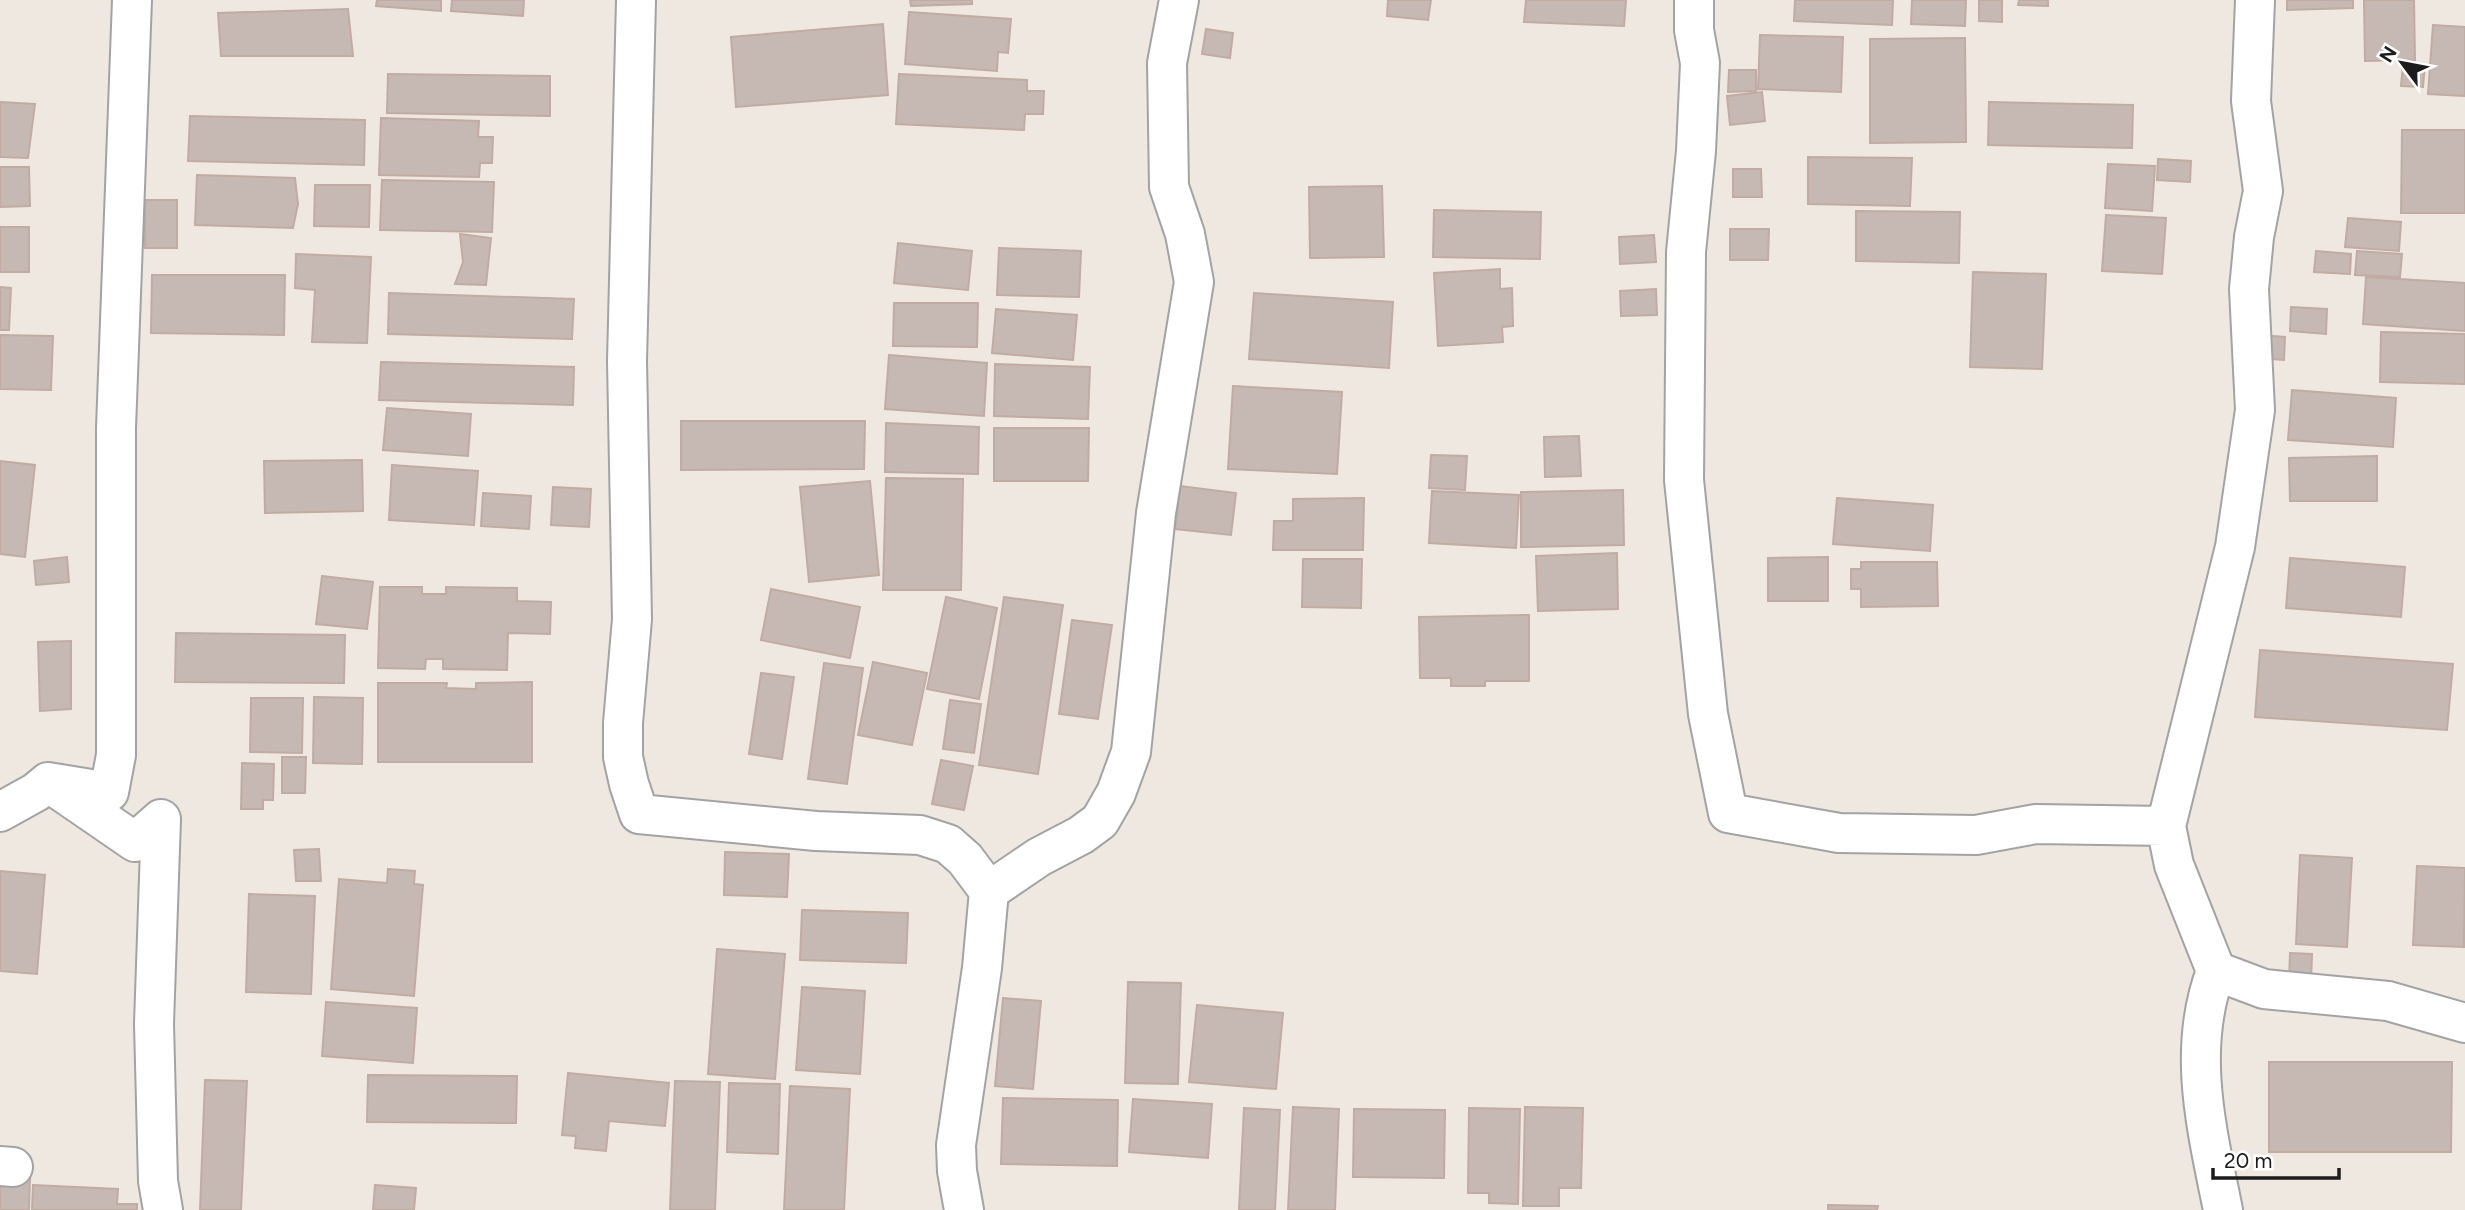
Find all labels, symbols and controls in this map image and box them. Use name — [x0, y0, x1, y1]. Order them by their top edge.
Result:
north arrow — [2367, 28, 2437, 98]
text: N — [2374, 42, 2402, 67]
scale bar — [2213, 1136, 2339, 1180]
text: 20 m — [2224, 1148, 2272, 1173]

